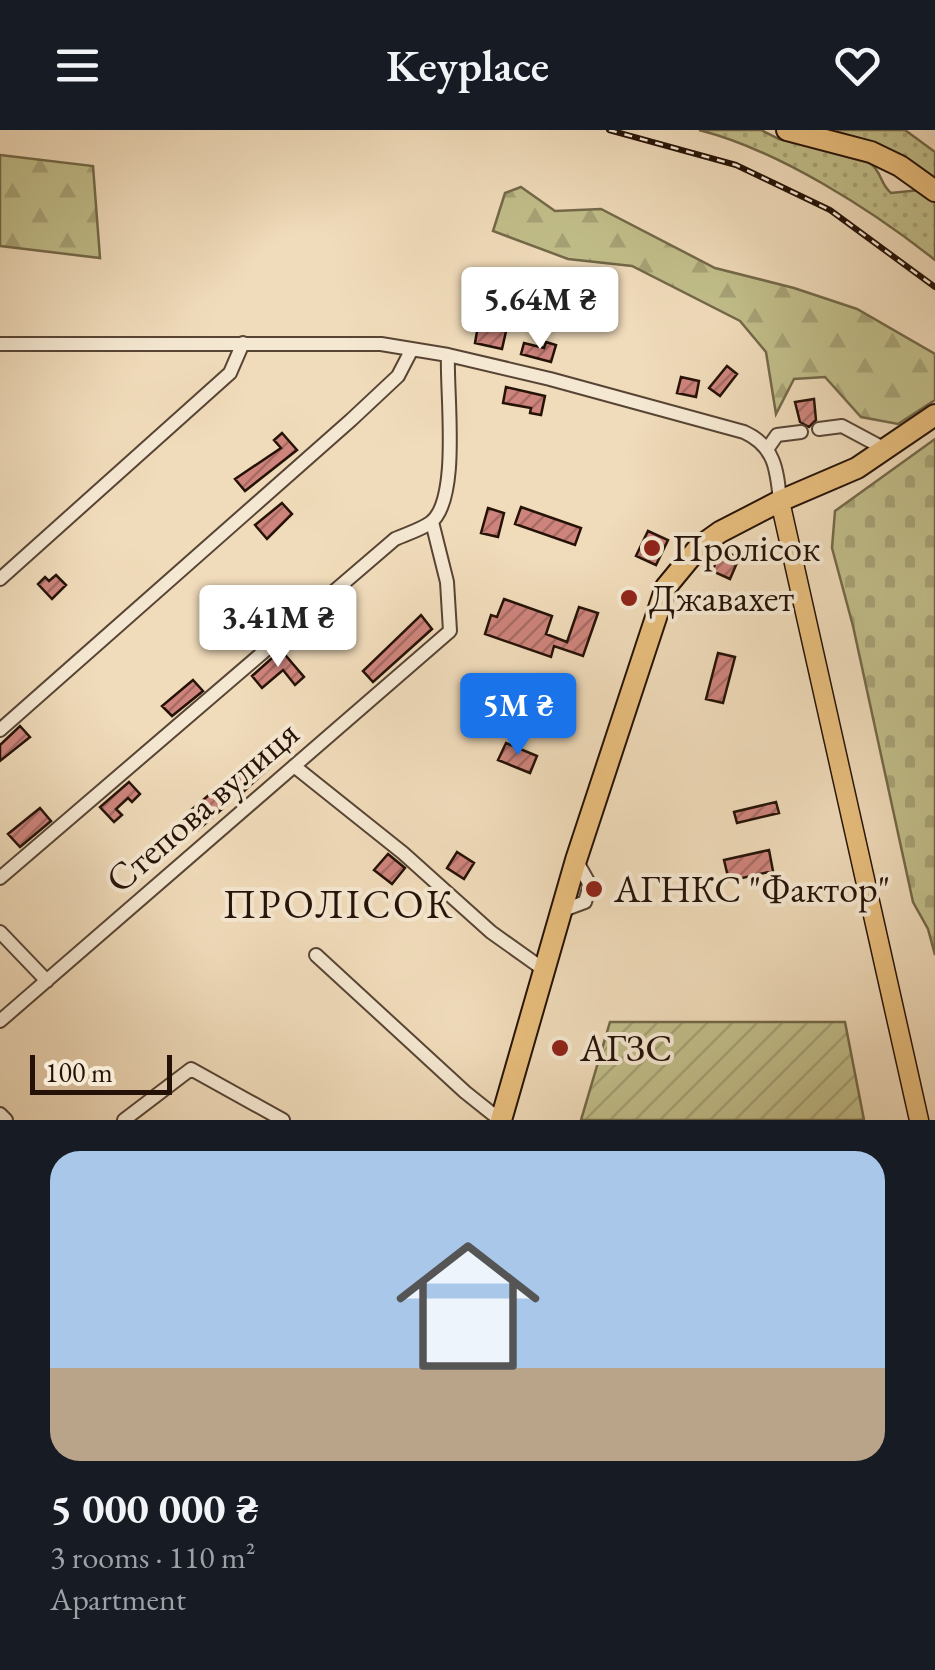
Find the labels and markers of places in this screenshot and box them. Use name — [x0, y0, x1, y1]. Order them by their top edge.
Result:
pin: 5.64M ₴ — [448, 267, 632, 352]
place label: Пролісок — [672, 523, 820, 572]
marker: Пролісок — [641, 537, 663, 559]
place label: Джавахет — [649, 573, 795, 622]
pin: 3.41M ₴ — [186, 585, 370, 670]
marker: Джавахет — [618, 587, 640, 609]
pin: 5M ₴ — [459, 673, 577, 758]
place label: АГНКС "Фактор" — [613, 864, 890, 913]
marker: АГНКС "Фактор" — [583, 878, 605, 900]
place label: АГЗС — [579, 1023, 672, 1072]
marker: АГЗС — [549, 1037, 571, 1059]

